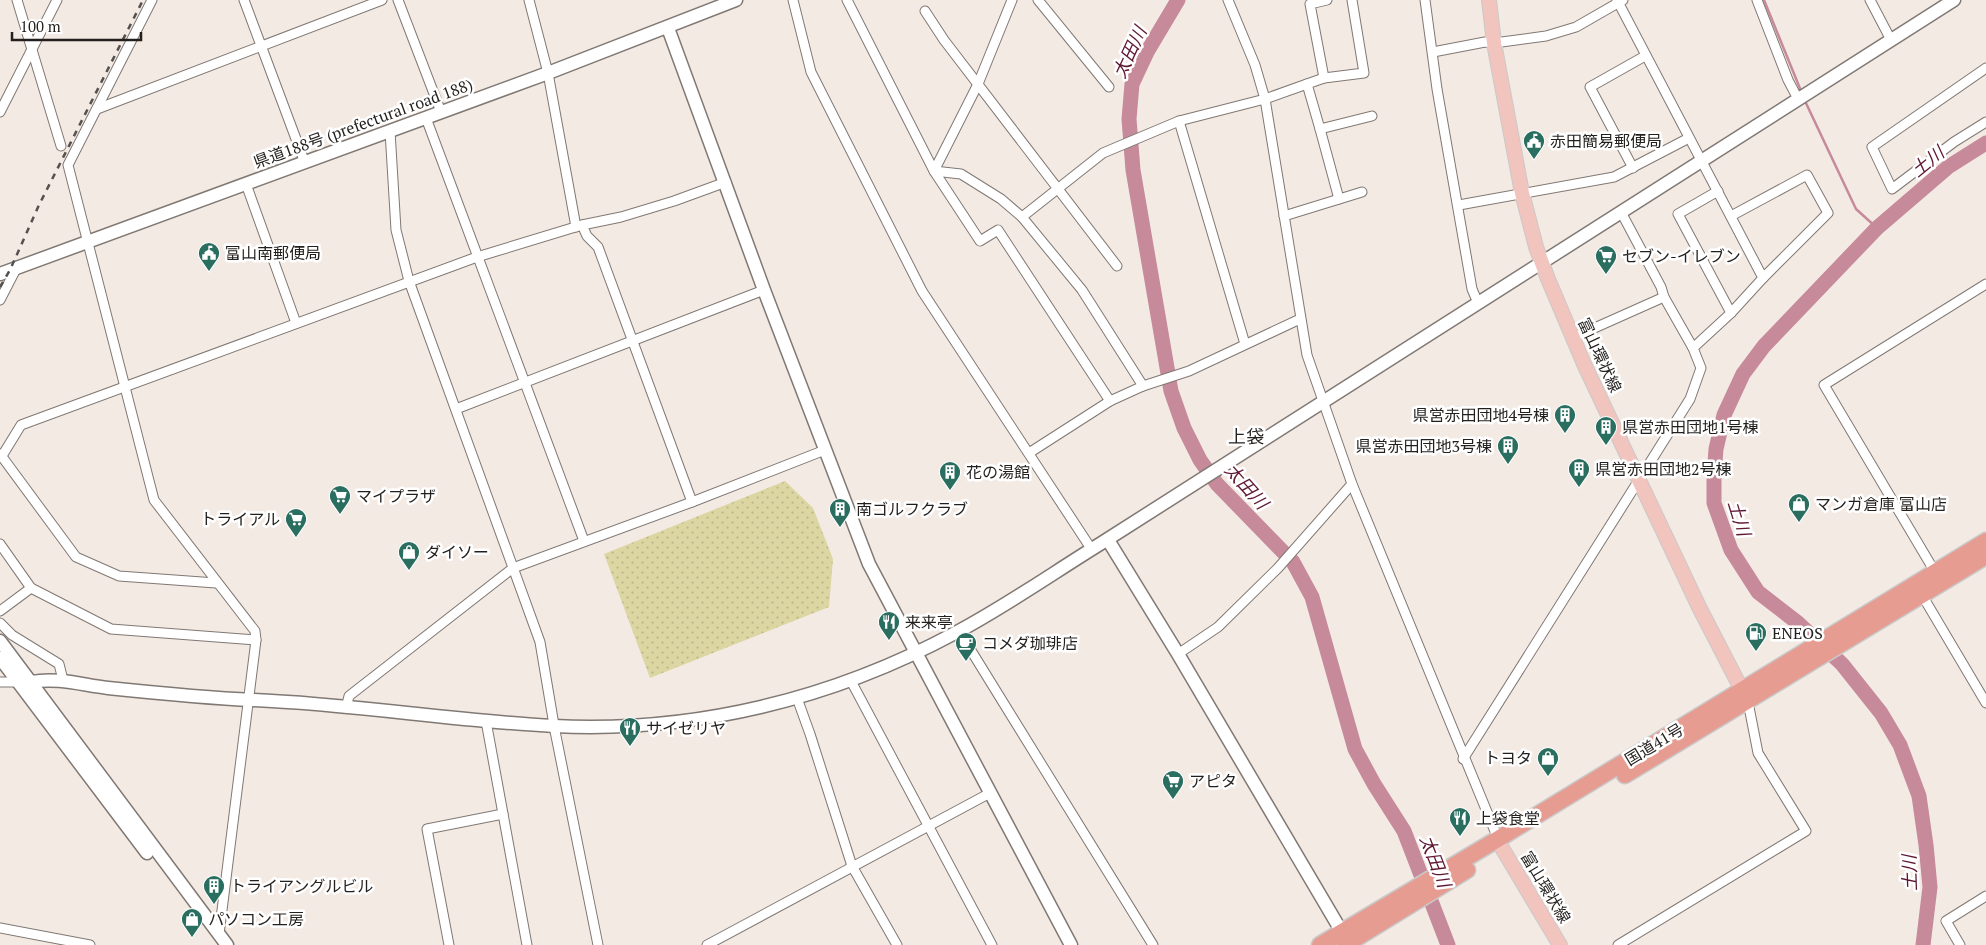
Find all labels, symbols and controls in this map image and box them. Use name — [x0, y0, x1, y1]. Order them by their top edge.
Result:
scale bar — [12, 10, 141, 42]
text: 100 m — [20, 16, 61, 36]
water label: 太田川 — [1107, 21, 1152, 82]
street label: 県道188号 (prefectural road 188) — [250, 73, 476, 173]
public building icon: 赤田簡易郵便局 — [1522, 129, 1546, 160]
place label: 赤田簡易郵便局 — [1550, 130, 1662, 152]
water label: 土川 — [1905, 139, 1950, 182]
public building icon: 富山南郵便局 — [197, 241, 221, 272]
place label: 富山南郵便局 — [225, 242, 321, 264]
supermarket icon: セブン-イレブン — [1594, 244, 1618, 275]
place label: セブン-イレブン — [1622, 245, 1741, 267]
street label: 富山環状線 — [1573, 314, 1627, 396]
building icon: 県営赤田団地4号棟 — [1553, 403, 1577, 434]
place label: 県営赤田団地4号棟 — [1412, 404, 1549, 426]
building icon: 県営赤田団地1号棟 — [1594, 415, 1618, 446]
place label: 県営赤田団地1号棟 — [1622, 416, 1759, 438]
district label: 上袋 — [1228, 424, 1264, 448]
building icon: 県営赤田団地3号棟 — [1496, 434, 1520, 465]
place label: 県営赤田団地3号棟 — [1355, 435, 1492, 457]
building icon: 県営赤田団地2号棟 — [1567, 457, 1591, 488]
water label: 太田川 — [1220, 458, 1275, 516]
place label: 県営赤田団地2号棟 — [1595, 458, 1732, 480]
building icon: 花の湯館 — [938, 460, 962, 491]
place label: 花の湯館 — [966, 461, 1030, 483]
supermarket icon: マイプラザ — [328, 484, 352, 515]
place label: マイプラザ — [356, 485, 436, 507]
shop icon: マンガ倉庫 富山店 — [1787, 492, 1811, 523]
place label: マンガ倉庫 富山店 — [1815, 493, 1947, 515]
building icon: 南ゴルフクラブ — [828, 497, 852, 528]
water label: 土川 — [1723, 497, 1757, 541]
place label: 南ゴルフクラブ — [856, 498, 968, 520]
supermarket icon: トライアル — [284, 507, 308, 538]
place label: トライアル — [200, 508, 280, 530]
shop icon: ダイソー — [397, 540, 421, 571]
place label: ダイソー — [425, 541, 489, 563]
restaurant icon: 来来亭 — [877, 610, 901, 641]
place label: 来来亭 — [905, 611, 953, 633]
fuel station icon: ENEOS — [1744, 621, 1768, 652]
place label: ENEOS — [1772, 622, 1823, 644]
cafe icon: コメダ珈琲店 — [954, 631, 978, 662]
place label: コメダ珈琲店 — [982, 632, 1078, 654]
restaurant icon: サイゼリヤ — [618, 716, 642, 747]
place label: サイゼリヤ — [646, 717, 726, 739]
street label: 国道41号 — [1620, 718, 1688, 770]
shop icon: トヨタ — [1536, 746, 1560, 777]
place label: トヨタ — [1484, 747, 1532, 769]
supermarket icon: アピタ — [1161, 769, 1185, 800]
place label: アピタ — [1189, 770, 1237, 792]
restaurant icon: 上袋食堂 — [1448, 806, 1472, 837]
place label: 上袋食堂 — [1476, 807, 1540, 829]
water label: 太田川 — [1415, 831, 1458, 892]
street label: 富山環状線 — [1516, 847, 1576, 927]
water label: 土川 — [1896, 853, 1922, 891]
building icon: トライアングルビル — [202, 874, 226, 905]
place label: トライアングルビル — [230, 875, 373, 897]
shop icon: パソコン工房 — [180, 907, 204, 938]
place label: パソコン工房 — [208, 908, 304, 930]

